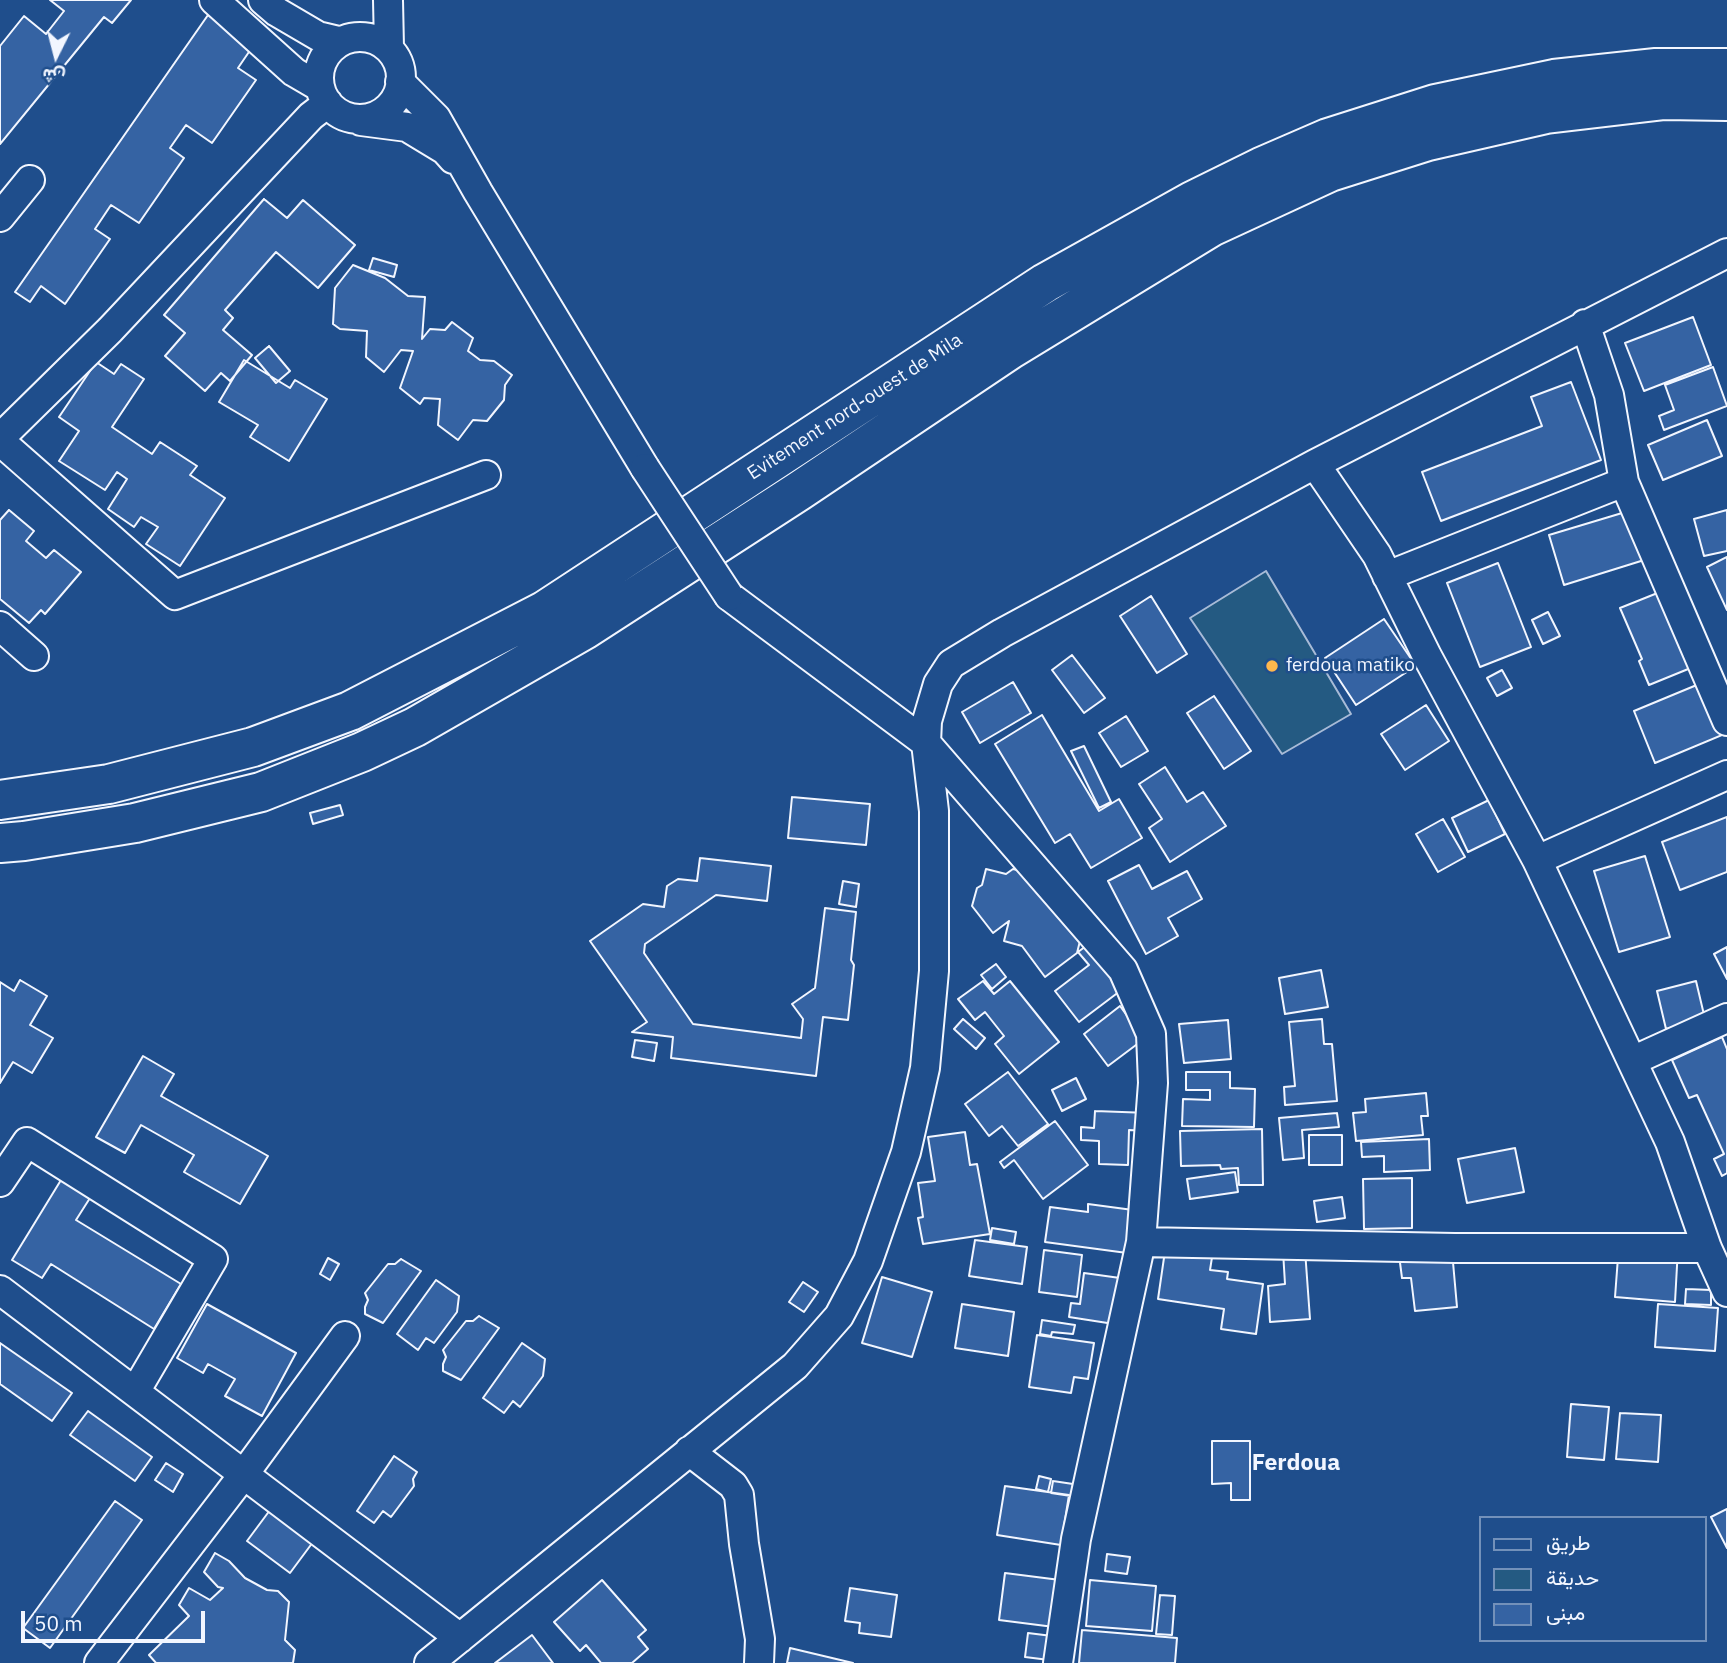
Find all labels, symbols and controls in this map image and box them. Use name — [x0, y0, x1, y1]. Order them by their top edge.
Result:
north arrow — [21, 21, 91, 91]
text: ش — [41, 64, 66, 90]
street label: Evitement nord-ouest de Mila — [743, 329, 967, 485]
place label: ferdoua matiko — [1286, 655, 1415, 677]
marker: ferdoua matiko — [1264, 658, 1280, 674]
district label: Ferdoua — [1252, 1449, 1340, 1477]
legend — [1478, 1516, 1706, 1642]
text: طريق — [1546, 1528, 1591, 1556]
text: حديقة — [1546, 1563, 1599, 1591]
scale bar — [24, 1596, 208, 1640]
text: مبنى — [1546, 1598, 1585, 1626]
text: 50 m — [34, 1609, 83, 1637]

